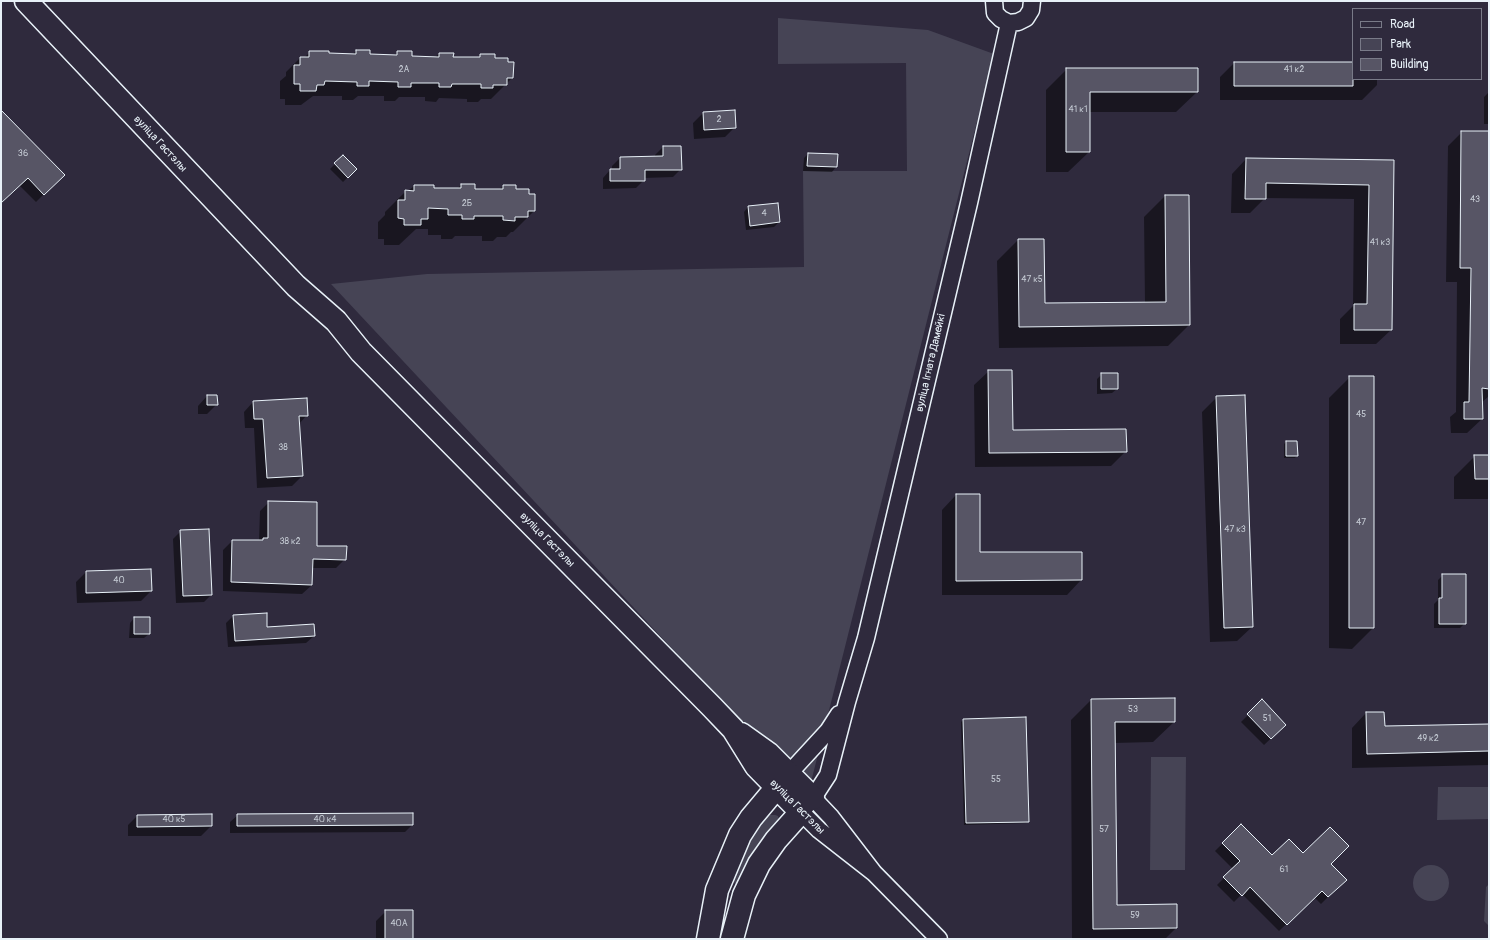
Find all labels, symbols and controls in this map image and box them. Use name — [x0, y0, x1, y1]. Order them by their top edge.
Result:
legend — [1352, 8, 1482, 80]
text: Road — [1390, 17, 1415, 32]
text: Park — [1390, 37, 1411, 52]
text: Building — [1390, 57, 1429, 72]
house number: 2А — [399, 65, 409, 75]
house number: 41 к2 — [1284, 65, 1304, 75]
house number: 41 к1 — [1069, 105, 1087, 115]
street label: вуліца Гастэлы — [131, 113, 189, 175]
house number: 2 — [716, 115, 722, 125]
house number: 36 — [18, 149, 28, 159]
house number: 43 — [1470, 195, 1480, 205]
house number: 2Б — [462, 199, 472, 209]
house number: 4 — [761, 209, 767, 219]
house number: 41 к3 — [1370, 238, 1390, 248]
house number: 47 к5 — [1021, 275, 1043, 285]
street label: вуліца Ігната Дамейкі — [913, 313, 949, 413]
house number: 45 — [1356, 410, 1366, 420]
house number: 38 — [278, 443, 288, 453]
street label: вуліца Гастэлы — [517, 510, 577, 570]
house number: 47 — [1356, 518, 1366, 528]
house number: 47 к3 — [1224, 525, 1246, 535]
house number: 38 к2 — [279, 537, 301, 547]
house number: 40 — [113, 576, 125, 586]
house number: 53 — [1128, 705, 1138, 715]
house number: 51 — [1263, 714, 1271, 724]
house number: 49 к2 — [1417, 734, 1439, 744]
house number: 55 — [991, 775, 1001, 785]
street label: вуліца Гастэлы — [767, 777, 827, 837]
house number: 40 к5 — [163, 815, 185, 825]
house number: 40 к4 — [313, 815, 337, 825]
house number: 57 — [1099, 825, 1109, 835]
house number: 61 — [1280, 865, 1288, 875]
house number: 59 — [1130, 911, 1140, 921]
house number: 40А — [390, 919, 408, 929]

